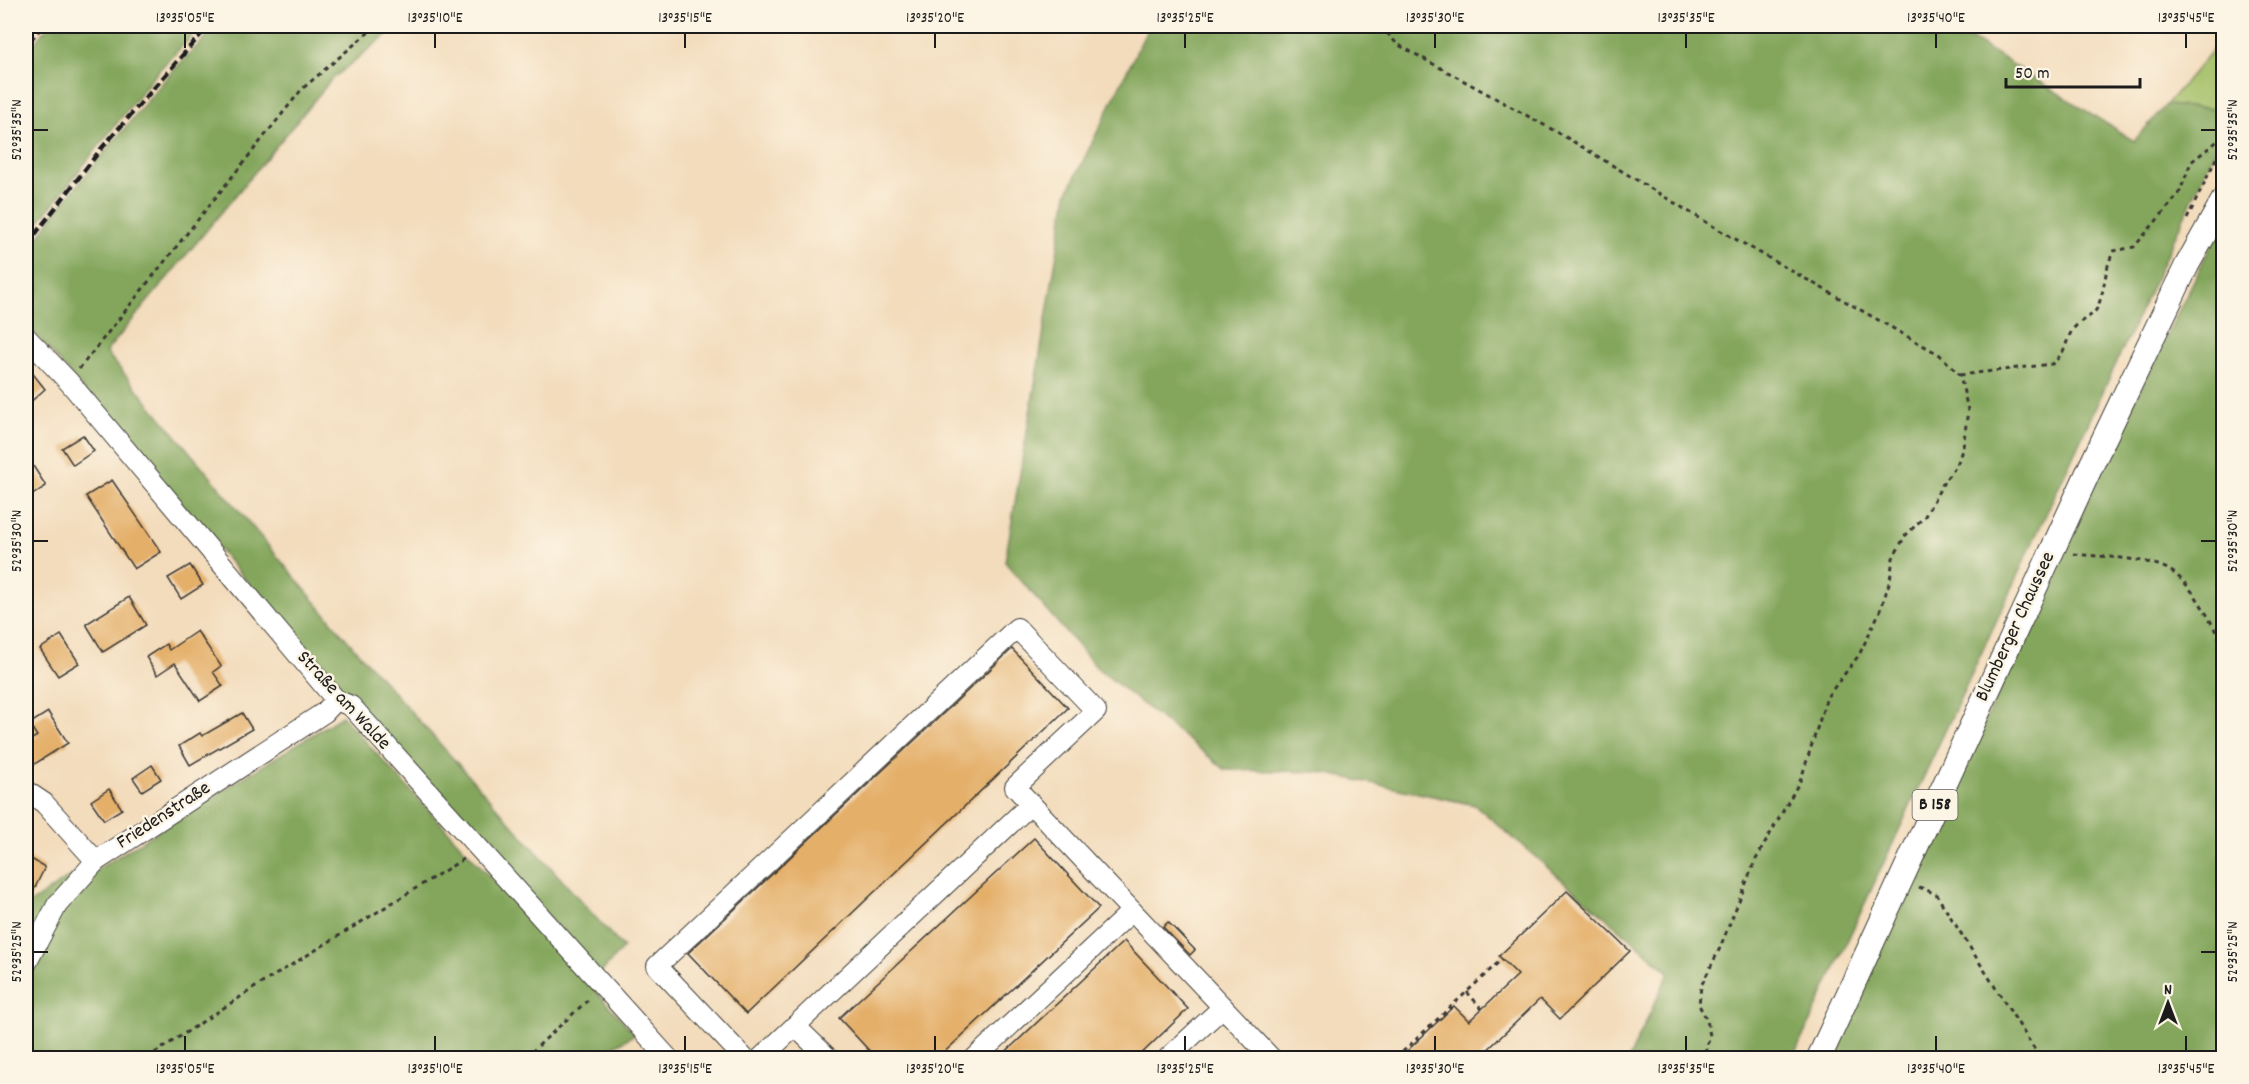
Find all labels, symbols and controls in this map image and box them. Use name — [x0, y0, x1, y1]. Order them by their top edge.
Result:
text: 13°35'05"E — [156, 8, 214, 30]
text: 13°35'10"E — [408, 8, 463, 30]
text: 13°35'15"E — [658, 8, 712, 30]
text: 13°35'20"E — [906, 8, 964, 30]
text: 13°35'25"E — [1157, 8, 1214, 30]
text: 13°35'30"E — [1406, 8, 1464, 30]
text: 13°35'35"E — [1657, 8, 1715, 30]
text: 13°35'40"E — [1907, 8, 1965, 30]
text: 13°35'45"E — [2158, 8, 2215, 30]
scale bar — [2006, 51, 2140, 89]
text: 50 m — [2015, 62, 2050, 87]
text: 52°35'35"N — [7, 99, 29, 161]
text: 52°35'35"N — [2223, 99, 2245, 161]
text: 52°35'30"N — [7, 510, 29, 572]
text: 52°35'30"N — [2223, 510, 2245, 572]
street label: Blumberger Chaussee — [1969, 547, 2063, 707]
street label: Straße am Walde — [289, 645, 397, 757]
street label: Friedenstraße — [111, 775, 217, 857]
road number: B 158 — [1912, 790, 1958, 820]
text: 52°35'25"N — [7, 921, 29, 983]
text: 52°35'25"N — [2223, 921, 2245, 983]
north arrow — [2138, 973, 2198, 1033]
text: N — [2164, 979, 2172, 1002]
text: 13°35'05"E — [156, 1059, 214, 1081]
text: 13°35'10"E — [408, 1059, 463, 1081]
text: 13°35'15"E — [658, 1059, 712, 1081]
text: 13°35'20"E — [906, 1059, 964, 1081]
text: 13°35'25"E — [1157, 1059, 1214, 1081]
text: 13°35'30"E — [1406, 1059, 1464, 1081]
text: 13°35'35"E — [1657, 1059, 1715, 1081]
text: 13°35'40"E — [1907, 1059, 1965, 1081]
text: 13°35'45"E — [2158, 1059, 2215, 1081]

